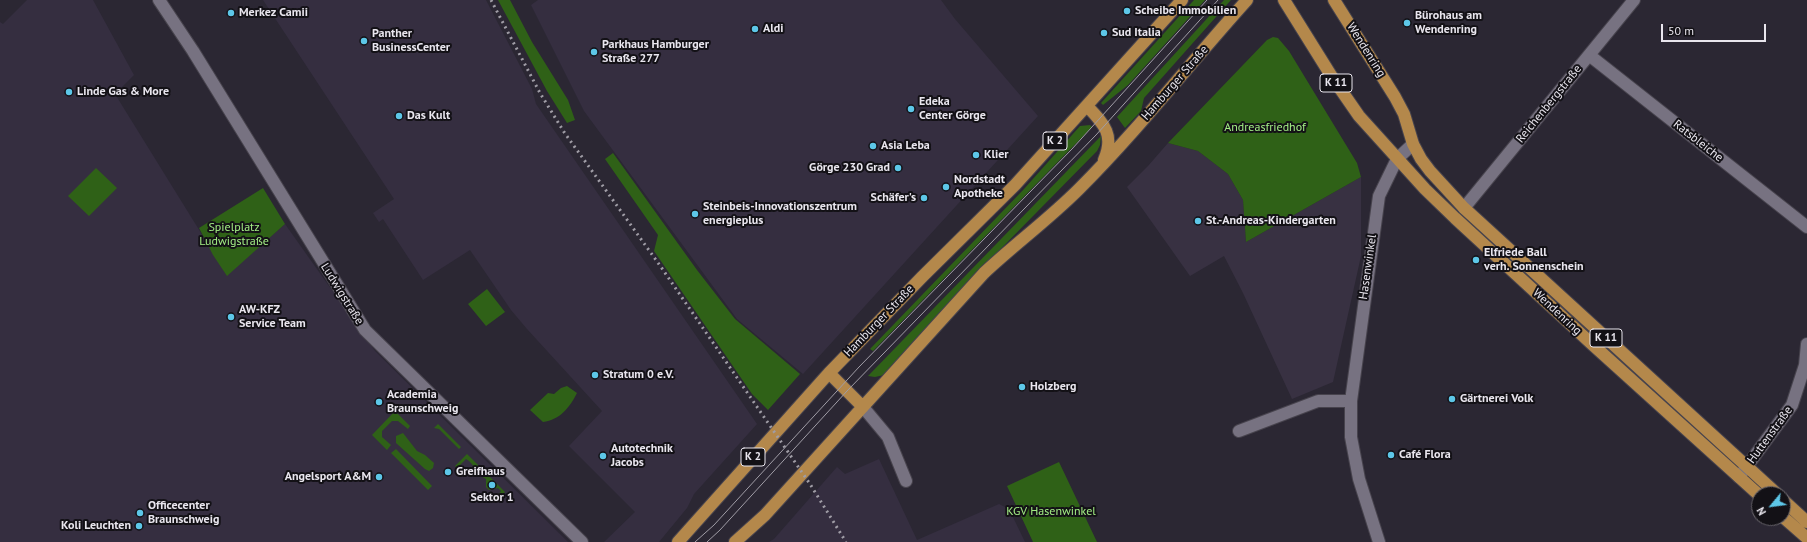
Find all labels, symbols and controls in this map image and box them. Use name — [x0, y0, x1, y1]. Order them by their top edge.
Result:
place label: Scheibe Immobilien — [1135, 4, 1236, 18]
place label: Merkez Camii — [239, 6, 308, 20]
marker: Scheibe Immobilien — [1122, 6, 1132, 16]
marker: Merkez Camii — [226, 8, 236, 18]
place label: Bürohaus am Wendenring — [1415, 9, 1482, 37]
scale bar — [1663, 16, 1768, 42]
marker: Bürohaus am Wendenring — [1402, 18, 1412, 28]
street label: Wendenring — [1344, 20, 1388, 80]
place label: Aldi — [763, 22, 783, 36]
text: 50 m — [1668, 23, 1694, 38]
marker: Aldi — [750, 24, 760, 34]
place label: Sud Italia — [1112, 26, 1161, 40]
place label: Panther BusinessCenter — [372, 27, 450, 55]
marker: Sud Italia — [1099, 28, 1109, 38]
marker: Panther BusinessCenter — [359, 36, 369, 46]
place label: Parkhaus Hamburger Straße 277 — [602, 38, 709, 66]
street label: Hamburger Straße — [1139, 43, 1211, 123]
marker: Parkhaus Hamburger Straße 277 — [589, 47, 599, 57]
street label: Reichenbergstraße — [1513, 62, 1585, 146]
road number: K 11 — [1320, 74, 1352, 92]
place label: Linde Gas & More — [77, 85, 169, 99]
marker: Linde Gas & More — [64, 87, 74, 97]
place label: Edeka Center Görge — [919, 95, 986, 123]
marker: Edeka Center Görge — [906, 104, 916, 114]
place label: Das Kult — [407, 109, 450, 123]
marker: Das Kult — [394, 111, 404, 121]
street label: Ratsbleiche — [1670, 117, 1726, 165]
park label: Andreasfriedhof — [1224, 121, 1306, 135]
road number: K 2 — [1043, 132, 1067, 150]
place label: Asia Leba — [881, 139, 930, 153]
marker: Asia Leba — [868, 141, 878, 151]
place label: Klier — [984, 148, 1009, 162]
marker: Klier — [971, 150, 981, 160]
place label: Görge 230 Grad — [809, 161, 890, 175]
marker: Görge 230 Grad — [893, 163, 903, 173]
place label: Nordstadt Apotheke — [954, 173, 1005, 201]
marker: Nordstadt Apotheke — [941, 182, 951, 192]
place label: Schäfer's — [871, 191, 916, 205]
marker: Schäfer's — [919, 193, 929, 203]
place label: Steinbeis-Innovationszentrum energieplus — [703, 200, 857, 228]
marker: Steinbeis-Innovationszentrum energieplus — [690, 209, 700, 219]
place label: St.-Andreas-Kindergarten — [1206, 214, 1336, 228]
marker: St.-Andreas-Kindergarten — [1193, 216, 1203, 226]
park label: Spielplatz Ludwigstraße — [199, 221, 269, 249]
street label: Hasenwinkel — [1356, 234, 1380, 300]
place label: Elfriede Ball verh. Sonnenschein — [1484, 246, 1584, 274]
marker: Elfriede Ball verh. Sonnenschein — [1471, 255, 1481, 265]
street label: Ludwigstraße — [317, 261, 367, 327]
street label: Hamburger Straße — [841, 282, 917, 360]
street label: Wendenring — [1530, 286, 1584, 338]
place label: AW-KFZ Service Team — [239, 303, 306, 331]
marker: AW-KFZ Service Team — [226, 312, 236, 322]
road number: K 11 — [1590, 329, 1622, 347]
place label: Stratum 0 e.V. — [603, 368, 674, 382]
marker: Stratum 0 e.V. — [590, 370, 600, 380]
place label: Holzberg — [1030, 380, 1076, 394]
marker: Holzberg — [1017, 382, 1027, 392]
place label: Academia Braunschweig — [387, 388, 458, 416]
place label: Gärtnerei Volk — [1460, 392, 1533, 406]
marker: Gärtnerei Volk — [1447, 394, 1457, 404]
marker: Academia Braunschweig — [374, 397, 384, 407]
street label: Huttenstraße — [1744, 403, 1796, 467]
place label: Autotechnik Jacobs — [611, 442, 673, 470]
road number: K 2 — [741, 448, 765, 466]
place label: Café Flora — [1399, 448, 1451, 462]
marker: Café Flora — [1386, 450, 1396, 460]
marker: Autotechnik Jacobs — [598, 451, 608, 461]
place label: Greifhaus — [456, 465, 505, 479]
marker: Greifhaus — [443, 467, 453, 477]
place label: Angelsport A&M — [285, 470, 371, 484]
marker: Angelsport A&M — [374, 472, 384, 482]
marker: Sektor 1 — [487, 480, 497, 490]
north arrow — [1751, 486, 1791, 526]
place label: Sektor 1 — [471, 491, 513, 505]
place label: Officecenter Braunschweig — [148, 499, 219, 527]
park label: KGV Hasenwinkel — [1006, 505, 1096, 519]
text: N — [1754, 505, 1769, 518]
marker: Officecenter Braunschweig — [135, 508, 145, 518]
place label: Koli Leuchten — [61, 519, 131, 533]
marker: Koli Leuchten — [134, 521, 144, 531]

